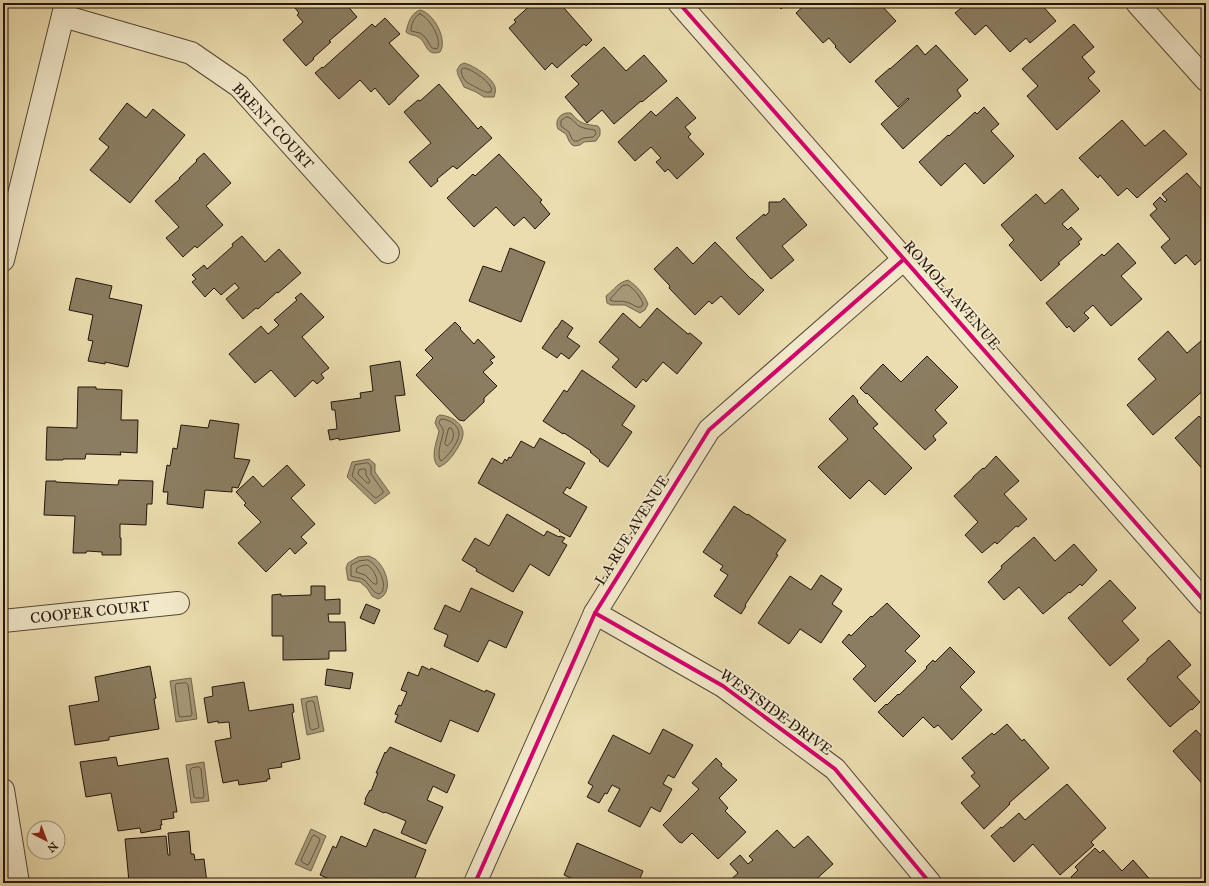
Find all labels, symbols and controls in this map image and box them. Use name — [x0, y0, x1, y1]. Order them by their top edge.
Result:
street label: BRENT COURT — [228, 79, 318, 173]
street label: ROMOLA AVENUE — [900, 237, 1004, 353]
street label: LA RUE AVENUE — [591, 472, 673, 588]
street label: COOPER COURT — [29, 597, 151, 627]
street label: WESTSIDE DRIVE — [716, 665, 836, 759]
north arrow — [26, 820, 66, 860]
text: N — [44, 839, 60, 855]

